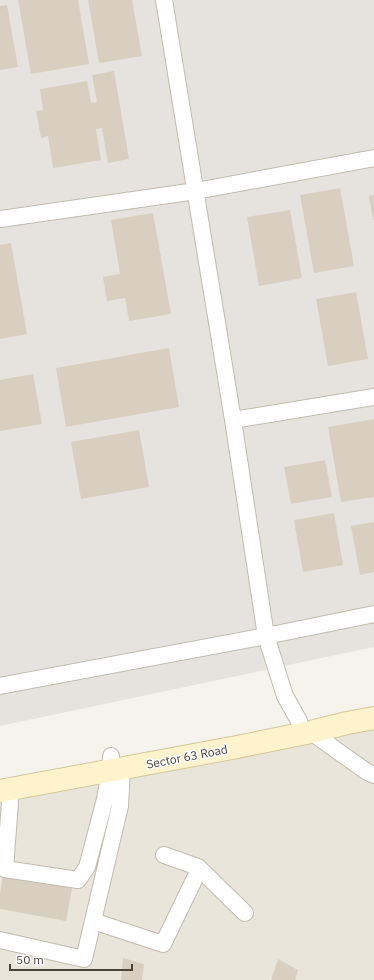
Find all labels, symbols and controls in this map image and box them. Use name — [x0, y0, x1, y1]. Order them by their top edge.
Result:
street label: Sector 63 Road — [145, 741, 229, 772]
scale bar — [10, 946, 132, 972]
text: 50 m — [16, 952, 44, 967]

